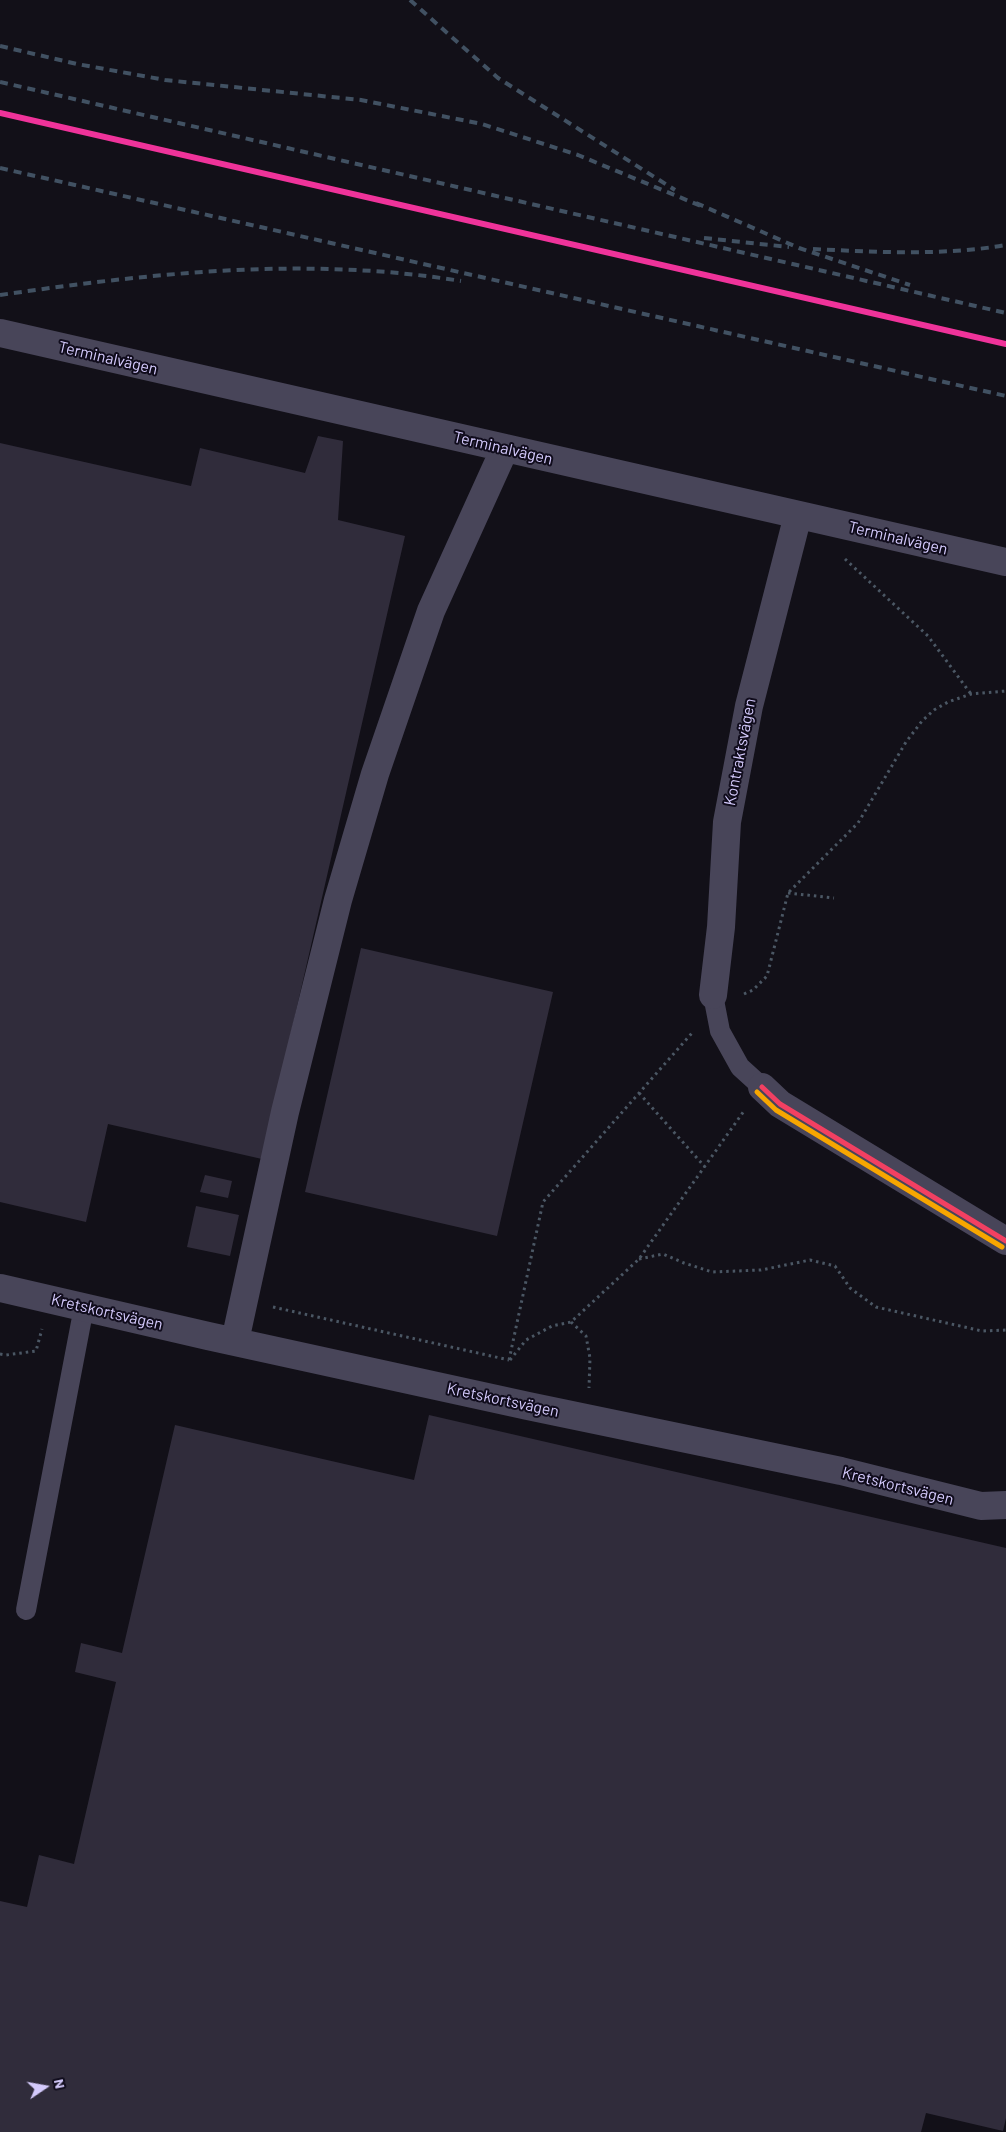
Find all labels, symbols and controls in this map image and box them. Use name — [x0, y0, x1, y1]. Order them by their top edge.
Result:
street label: Terminalvägen — [56, 337, 160, 379]
street label: Terminalvägen — [451, 427, 555, 469]
street label: Terminalvägen — [846, 517, 950, 559]
street label: Kontraktsvägen — [720, 697, 760, 807]
street label: Kretskortsvägen — [49, 1290, 165, 1334]
street label: Kretskortsvägen — [445, 1379, 561, 1421]
street label: Kretskortsvägen — [840, 1463, 956, 1509]
north arrow — [20, 2062, 70, 2112]
text: N — [51, 2077, 69, 2090]

